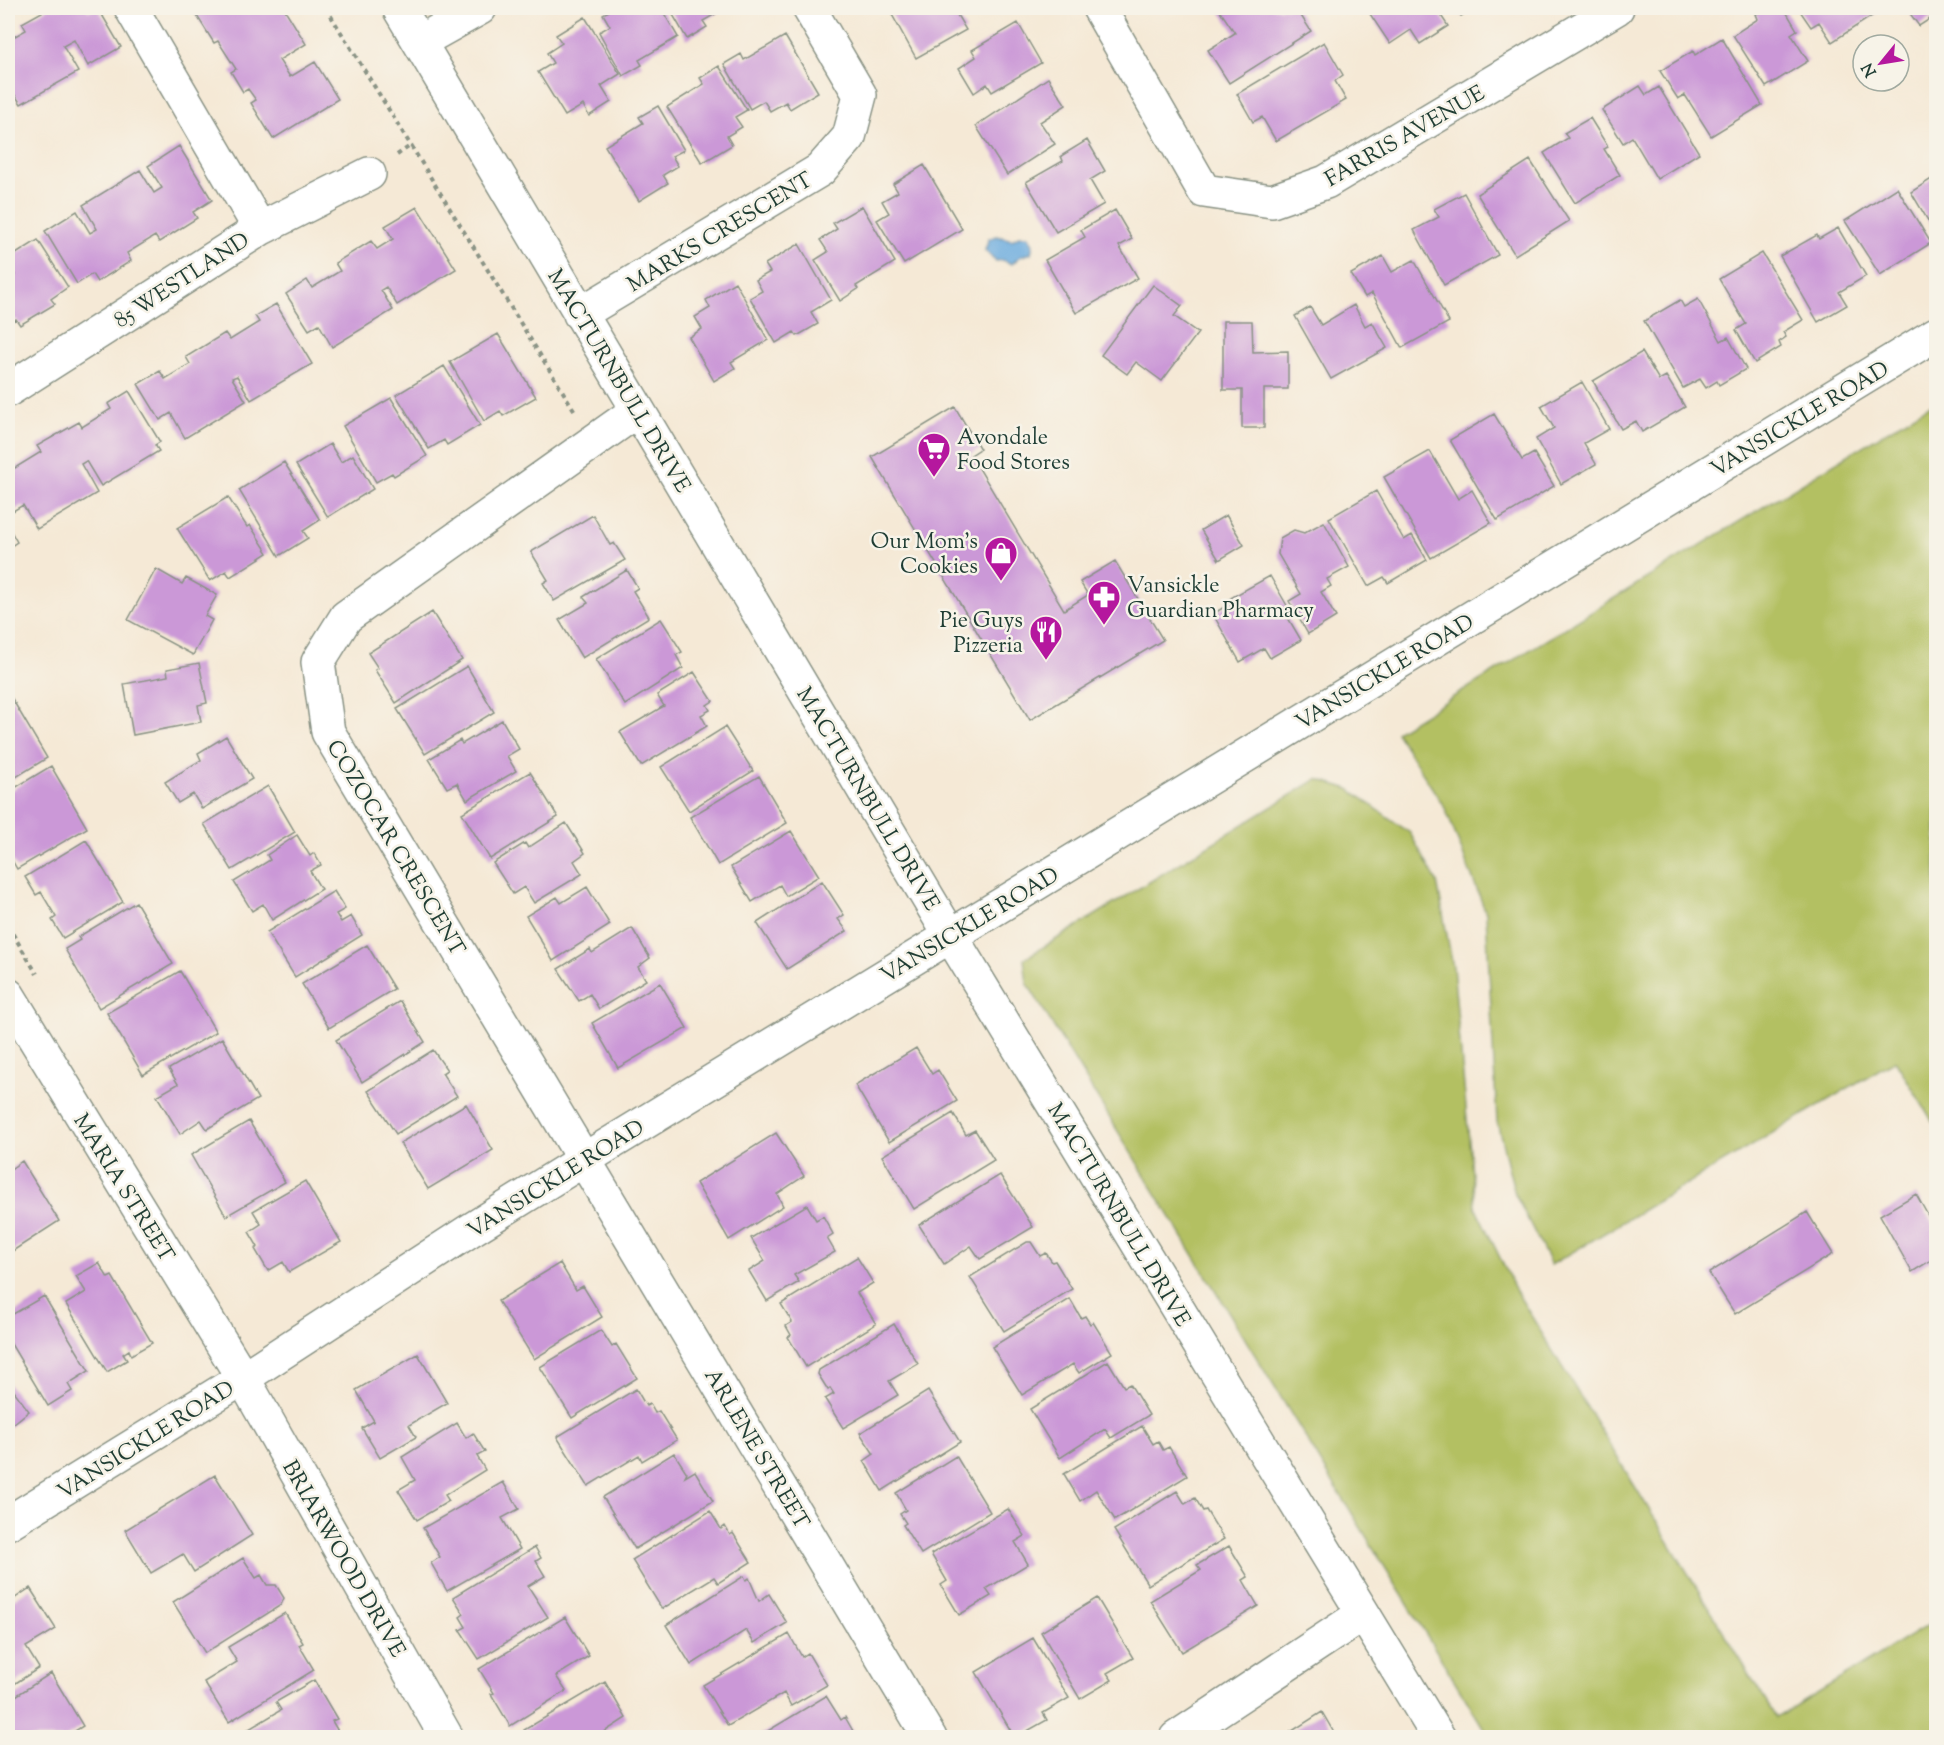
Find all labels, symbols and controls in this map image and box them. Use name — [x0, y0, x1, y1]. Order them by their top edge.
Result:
north arrow — [1851, 33, 1911, 93]
text: N — [1857, 58, 1883, 81]
street label: FARRIS AVENUE — [1320, 79, 1491, 196]
street label: MARKS CRESCENT — [622, 165, 820, 302]
street label: 85 WESTLAND — [109, 226, 257, 337]
street label: MACTURNBULL DRIVE — [538, 264, 697, 500]
street label: VANSICKLE ROAD — [1705, 354, 1896, 487]
place label: Avondale Food Stores — [957, 423, 1070, 480]
supermarket icon: Avondale Food Stores — [916, 431, 952, 478]
place label: Our Mom's Cookies — [870, 527, 978, 584]
shop icon: Our Mom's Cookies — [983, 535, 1019, 582]
place label: Vansickle Guardian Pharmacy — [1127, 571, 1314, 628]
pharmacy icon: Vansickle Guardian Pharmacy — [1086, 579, 1122, 626]
place label: Pie Guys Pizzeria — [940, 606, 1023, 663]
street label: VANSICKLE ROAD — [1290, 607, 1481, 740]
restaurant icon: Pie Guys Pizzeria — [1028, 614, 1064, 661]
street label: MACTURNBULL DRIVE — [787, 682, 946, 918]
street label: COZOCAR CRESCENT — [317, 735, 472, 963]
street label: VANSICKLE ROAD — [875, 860, 1066, 993]
street label: MACTURNBULL DRIVE — [1038, 1098, 1197, 1334]
street label: MARIA STREET — [64, 1108, 181, 1270]
street label: VANSICKLE ROAD — [462, 1113, 651, 1248]
street label: ARLENE STREET — [695, 1363, 816, 1536]
street label: VANSICKLE ROAD — [52, 1374, 241, 1509]
street label: BRIARWOOD DRIVE — [273, 1455, 412, 1664]

